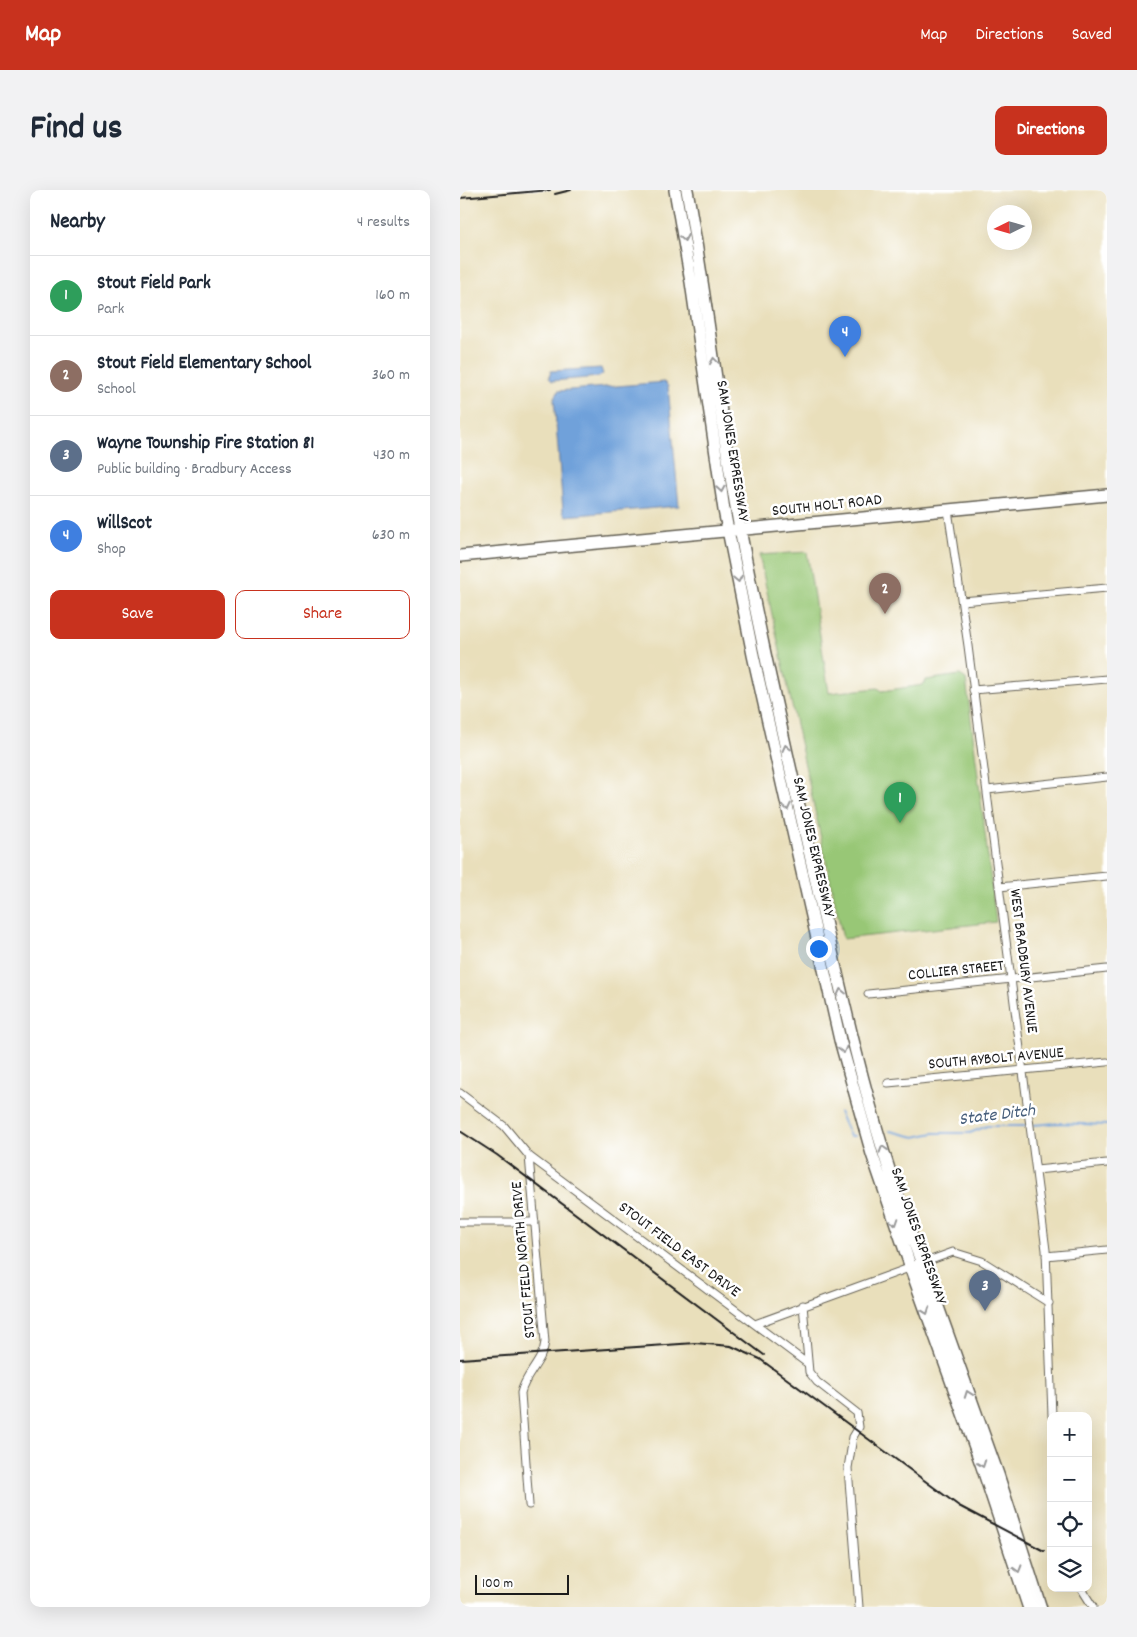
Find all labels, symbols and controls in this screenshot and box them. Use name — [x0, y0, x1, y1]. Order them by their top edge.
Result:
text: Map — [25, 18, 61, 52]
text: Map — [920, 23, 947, 48]
text: Directions — [975, 23, 1044, 48]
text: Saved — [1072, 23, 1112, 48]
text: Find us — [30, 105, 122, 155]
button: Directions — [995, 106, 1107, 155]
north arrow — [987, 205, 1032, 250]
text: Nearby — [50, 208, 105, 238]
text: 4 results — [357, 211, 410, 234]
one-way arrow — [678, 234, 688, 242]
text: Stout Field Park — [97, 271, 211, 298]
text: 1 — [64, 284, 68, 307]
text: 160 m — [375, 284, 410, 307]
text: Park — [97, 298, 124, 321]
pin: 4 — [829, 316, 861, 357]
text: Stout Field Elementary School — [97, 351, 311, 378]
one-way arrow — [710, 357, 720, 366]
text: 2 — [63, 364, 70, 387]
text: 360 m — [372, 364, 410, 387]
text: School — [97, 378, 136, 401]
street label: SAM JONES EXPRESSWAY — [709, 379, 755, 524]
text: Wayne Township Fire Station 81 — [97, 431, 315, 458]
text: 3 — [62, 444, 70, 467]
text: 430 m — [373, 444, 410, 467]
text: Public building · Bradbury Access — [97, 458, 292, 481]
one-way arrow — [715, 485, 725, 493]
street label: SOUTH HOLT ROAD — [771, 489, 883, 523]
text: WillScot — [97, 511, 152, 538]
text: 4 — [63, 524, 69, 547]
text: 630 m — [372, 524, 410, 547]
text: Shop — [97, 538, 126, 561]
pin: 2 — [869, 573, 901, 614]
one-way arrow — [732, 575, 742, 584]
button: Save — [50, 590, 225, 639]
button: Share — [235, 590, 410, 639]
one-way arrow — [781, 744, 792, 753]
street label: SAM JONES EXPRESSWAY — [786, 775, 841, 920]
pin: 1 — [884, 782, 916, 823]
one-way arrow — [781, 802, 792, 811]
street label: WEST BRADBURY AVENUE — [1003, 888, 1043, 1035]
your location — [806, 936, 832, 962]
street label: COLLIER STREET — [907, 954, 1006, 987]
one-way arrow — [836, 988, 847, 996]
street label: SOUTH RYBOLT AVENUE — [927, 1042, 1065, 1076]
one-way arrow — [837, 1046, 848, 1055]
water label: State Ditch — [958, 1099, 1037, 1133]
one-way arrow — [878, 1145, 888, 1154]
street label: SAM JONES EXPRESSWAY — [884, 1165, 952, 1308]
street label: STOUT FIELD NORTH DRIVE — [506, 1180, 542, 1339]
street label: STOUT FIELD EAST DRIVE — [613, 1196, 745, 1304]
one-way arrow — [889, 1218, 899, 1226]
pin: 3 — [969, 1270, 1001, 1311]
one-way arrow — [920, 1307, 930, 1315]
one-way arrow — [964, 1390, 974, 1399]
map controls — [1047, 1412, 1092, 1592]
button: + — [1047, 1412, 1092, 1457]
button: − — [1047, 1457, 1092, 1502]
one-way arrow — [976, 1459, 986, 1468]
button: locate — [1047, 1502, 1092, 1547]
button: layers — [1047, 1547, 1092, 1592]
one-way arrow — [1012, 1565, 1022, 1573]
scale bar — [475, 1572, 569, 1595]
text: 100 m — [482, 1574, 513, 1594]

